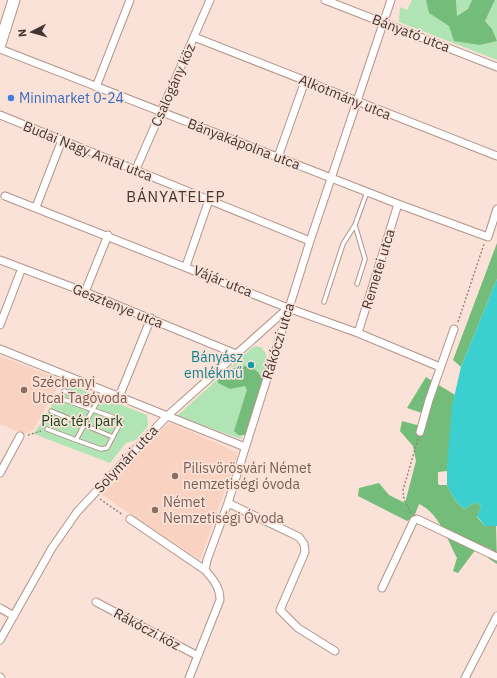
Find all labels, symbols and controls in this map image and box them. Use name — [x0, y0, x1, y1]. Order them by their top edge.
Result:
street label: Bányató utca — [369, 10, 453, 56]
north arrow — [12, 12, 52, 52]
text: N — [15, 28, 29, 38]
street label: Csalogány köz — [147, 40, 200, 129]
street label: Alkotmány utca — [296, 70, 394, 124]
place label: Minimarket 0-24 — [19, 89, 124, 107]
marker: Minimarket 0-24 — [6, 93, 16, 103]
street label: Bányakápolna utca — [185, 114, 303, 174]
street label: Budai Nagy Antal utca — [20, 117, 156, 185]
district label: BÁNYATELEP — [126, 187, 226, 206]
street label: Remetei utca — [357, 226, 399, 311]
street label: Vájár utca — [191, 261, 256, 301]
street label: Gesztenye utca — [70, 280, 166, 333]
street label: Rákóczi utca — [258, 300, 298, 381]
place label: Bányász emlékmű — [184, 348, 243, 382]
marker: Bányász emlékmű — [246, 360, 256, 370]
place label: Széchenyi Utcai Tagóvoda — [32, 373, 128, 407]
marker: Széchenyi Utcai Tagóvoda — [19, 385, 29, 395]
park label: Piac tér, park — [41, 412, 123, 430]
street label: Solymári utca — [90, 421, 162, 496]
place label: Pilisvörösvári Német nemzetiségi óvoda — [183, 459, 312, 493]
marker: Pilisvörösvári Német nemzetiségi óvoda — [170, 471, 180, 481]
place label: Német Nemzetiségi Óvoda — [163, 493, 285, 527]
marker: Német Nemzetiségi Óvoda — [150, 505, 160, 515]
street label: Rákóczi köz — [111, 604, 184, 654]

